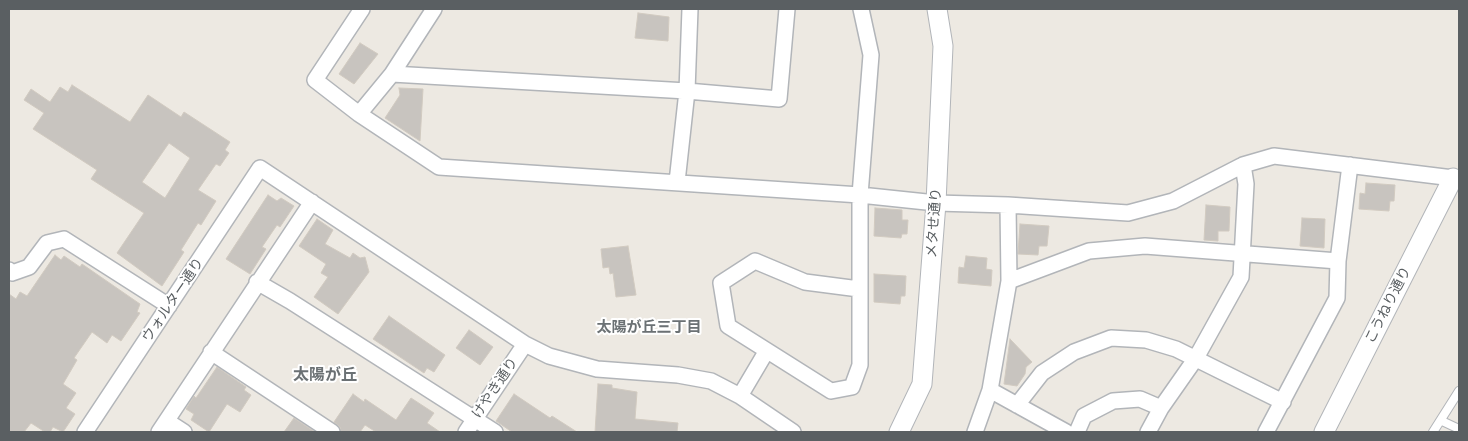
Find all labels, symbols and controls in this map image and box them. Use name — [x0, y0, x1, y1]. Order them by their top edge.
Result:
street label: メタせ通り — [923, 187, 945, 259]
street label: ウォルター通り — [139, 255, 207, 345]
street label: こうねり通り — [1361, 264, 1415, 346]
district label: 太陽が丘三丁目 — [597, 318, 701, 336]
street label: けやき通り — [468, 354, 522, 422]
district label: 太陽が丘 — [293, 365, 357, 385]

